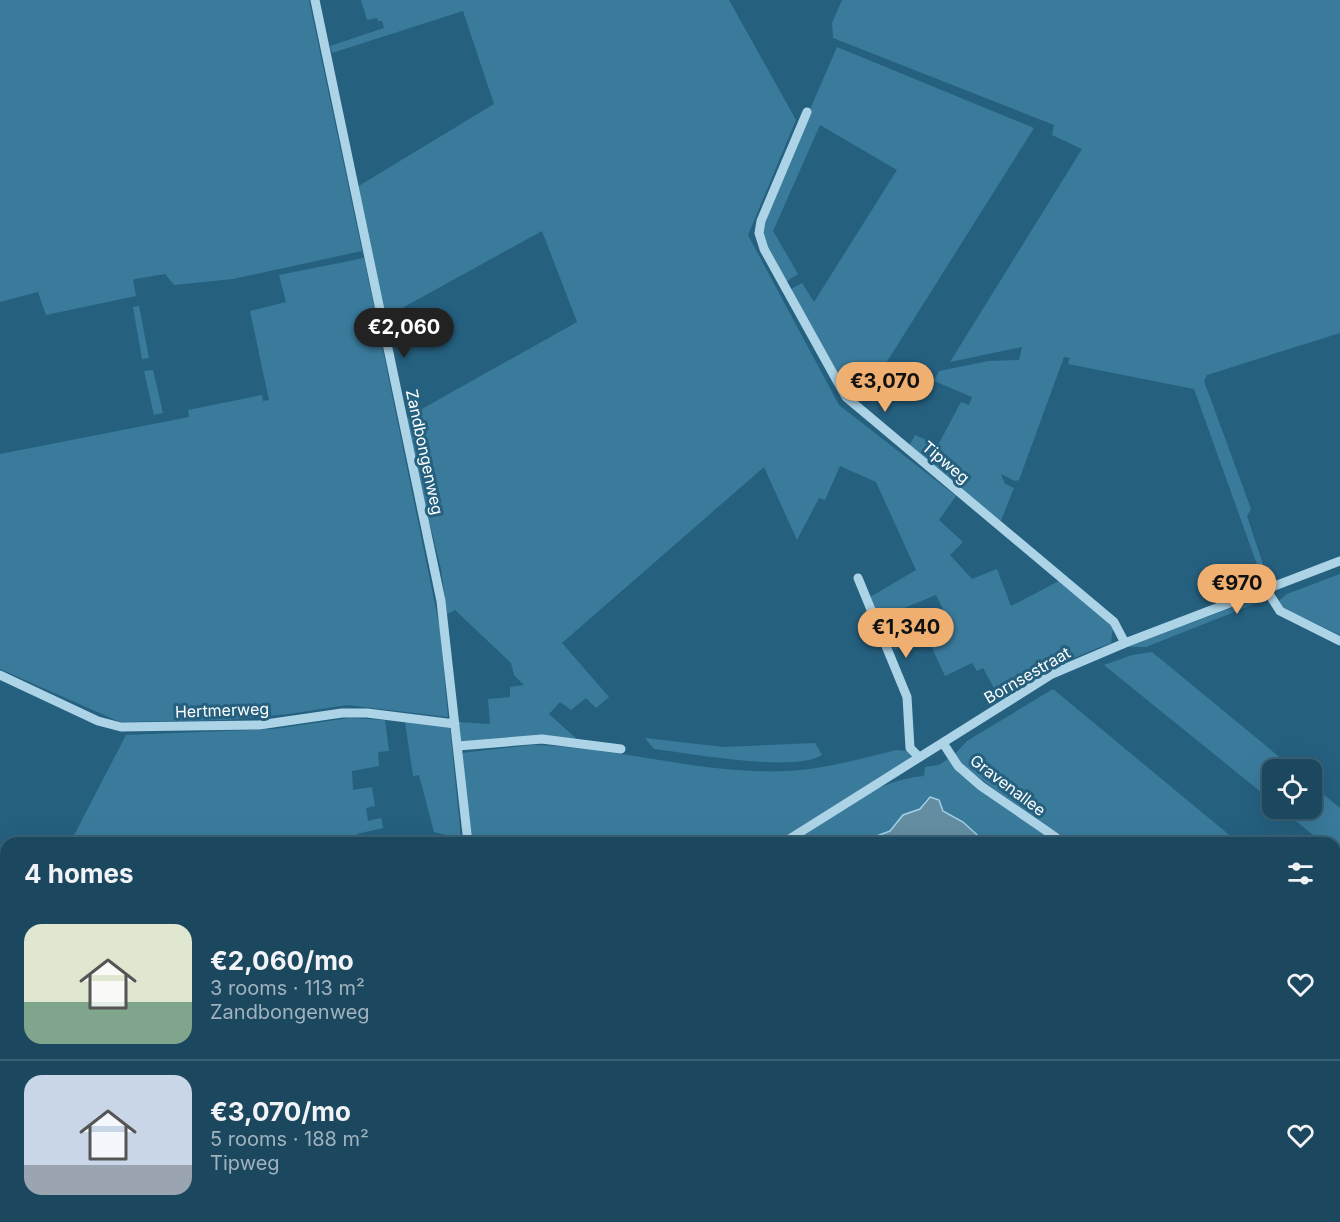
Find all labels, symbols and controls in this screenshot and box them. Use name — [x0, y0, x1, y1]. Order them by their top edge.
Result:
pin: €2,060 — [355, 308, 453, 359]
text: €2,060 — [368, 315, 440, 339]
pin: €3,070 — [836, 362, 934, 413]
text: €3,070 — [850, 369, 920, 393]
street label: Zandbongenweg — [402, 387, 448, 517]
street label: Tipweg — [918, 436, 974, 488]
pin: €970 — [1201, 564, 1273, 615]
text: €970 — [1211, 571, 1263, 595]
pin: €1,340 — [857, 608, 955, 659]
text: €1,340 — [872, 615, 940, 639]
street label: Bornsestraat — [980, 642, 1074, 708]
street label: Hertmerweg — [175, 698, 269, 722]
street label: Gravenallee — [966, 750, 1050, 820]
map controls — [1262, 759, 1322, 819]
button: locate — [1262, 759, 1322, 819]
icon: filters — [1284, 857, 1317, 890]
text: 4 homes — [24, 858, 134, 889]
text: €2,060/mo — [210, 945, 354, 976]
icon: home — [72, 948, 144, 1020]
icon: heart — [1284, 968, 1317, 1001]
text: 3 rooms · 113 m² — [210, 976, 365, 1000]
text: Zandbongenweg — [210, 1000, 370, 1024]
text: €3,070/mo — [210, 1096, 351, 1127]
icon: home — [72, 1099, 144, 1171]
icon: heart — [1284, 1119, 1317, 1152]
text: 5 rooms · 188 m² — [210, 1127, 369, 1151]
text: Tipweg — [210, 1151, 280, 1175]

